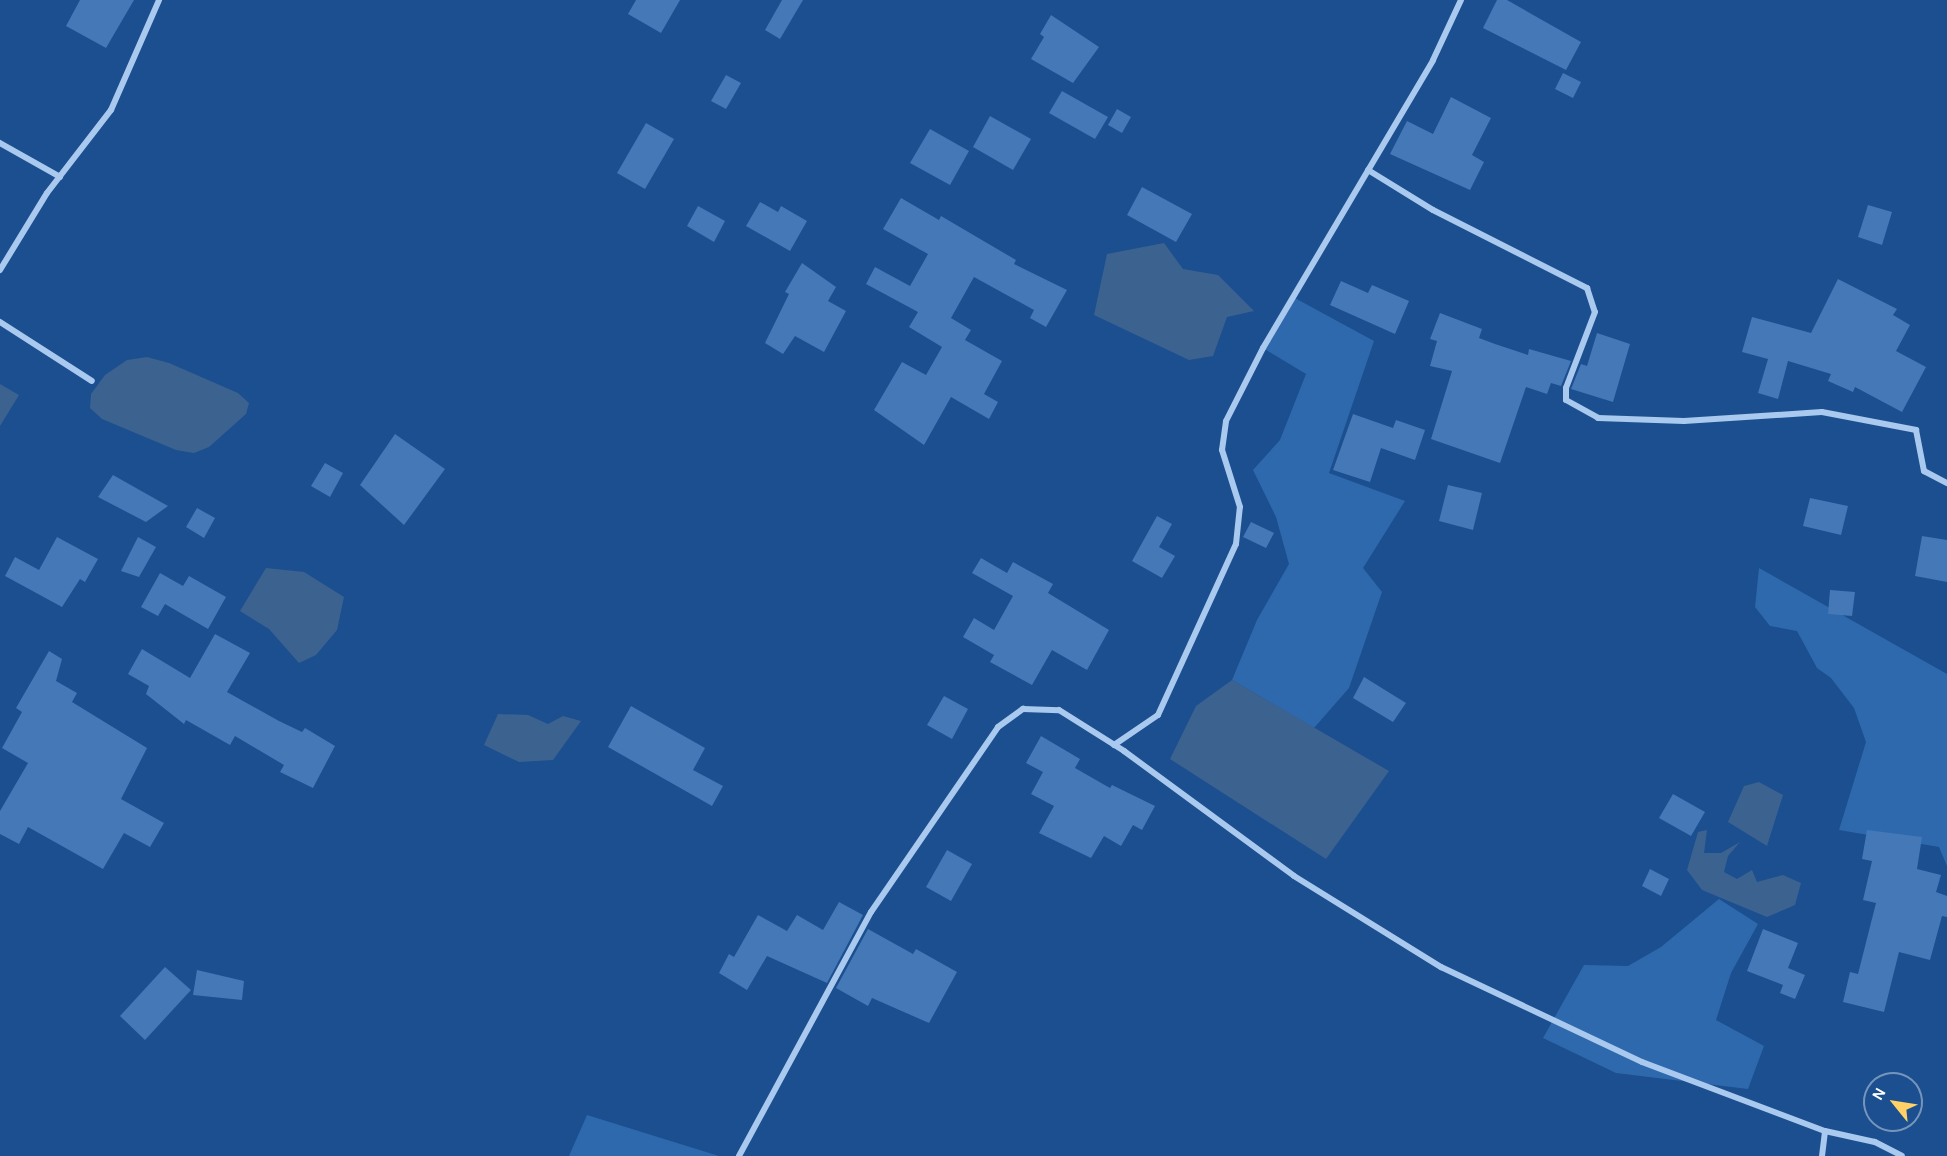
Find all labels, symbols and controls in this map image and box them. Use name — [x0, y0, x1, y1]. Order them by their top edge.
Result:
north arrow — [1863, 1072, 1923, 1132]
text: N — [1868, 1084, 1890, 1103]

